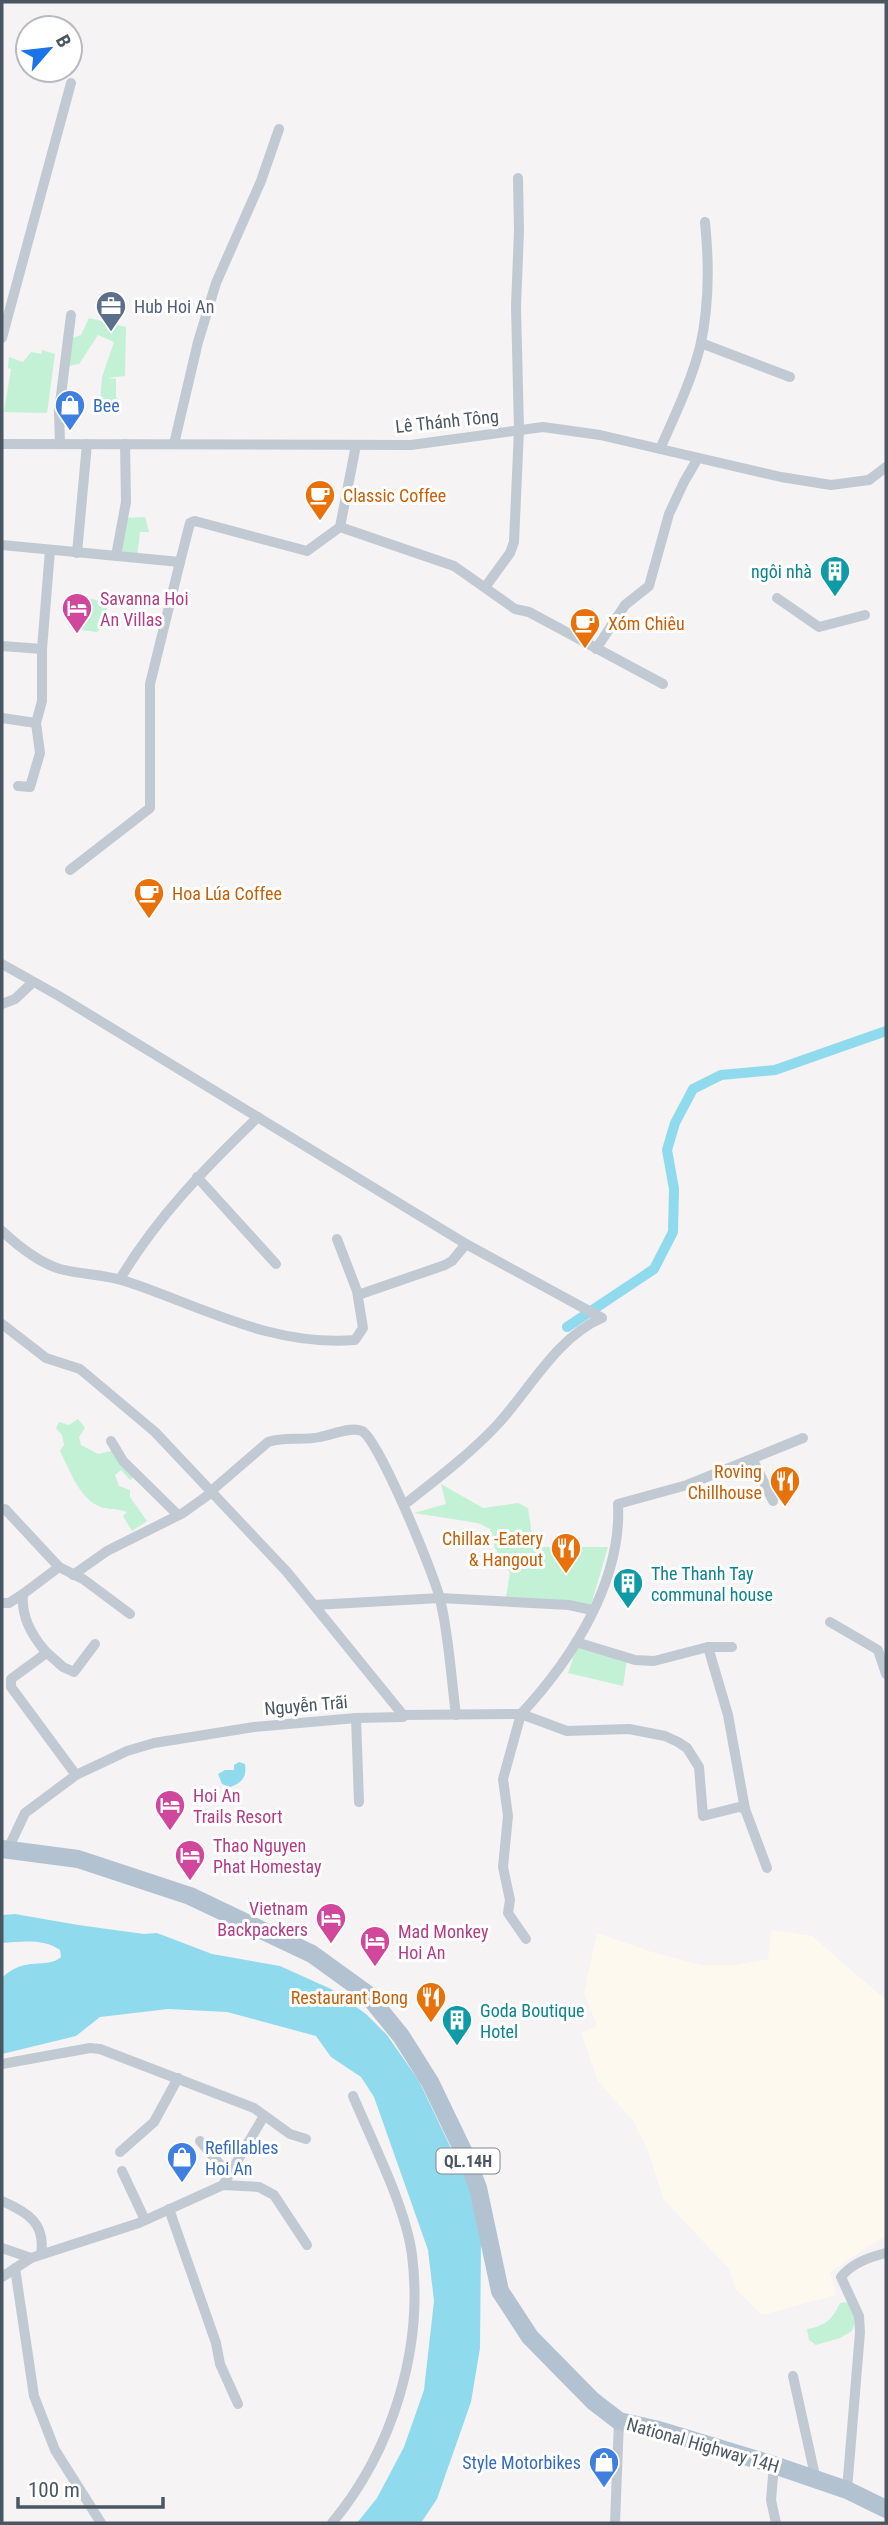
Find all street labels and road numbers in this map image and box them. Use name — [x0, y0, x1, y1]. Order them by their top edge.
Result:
street label: Lê Thánh Tông — [394, 405, 500, 437]
street label: Nguyễn Trãi — [263, 1691, 349, 1719]
road number: QL.14H — [436, 2148, 500, 2174]
street label: National Highway 14H — [624, 2413, 782, 2477]

